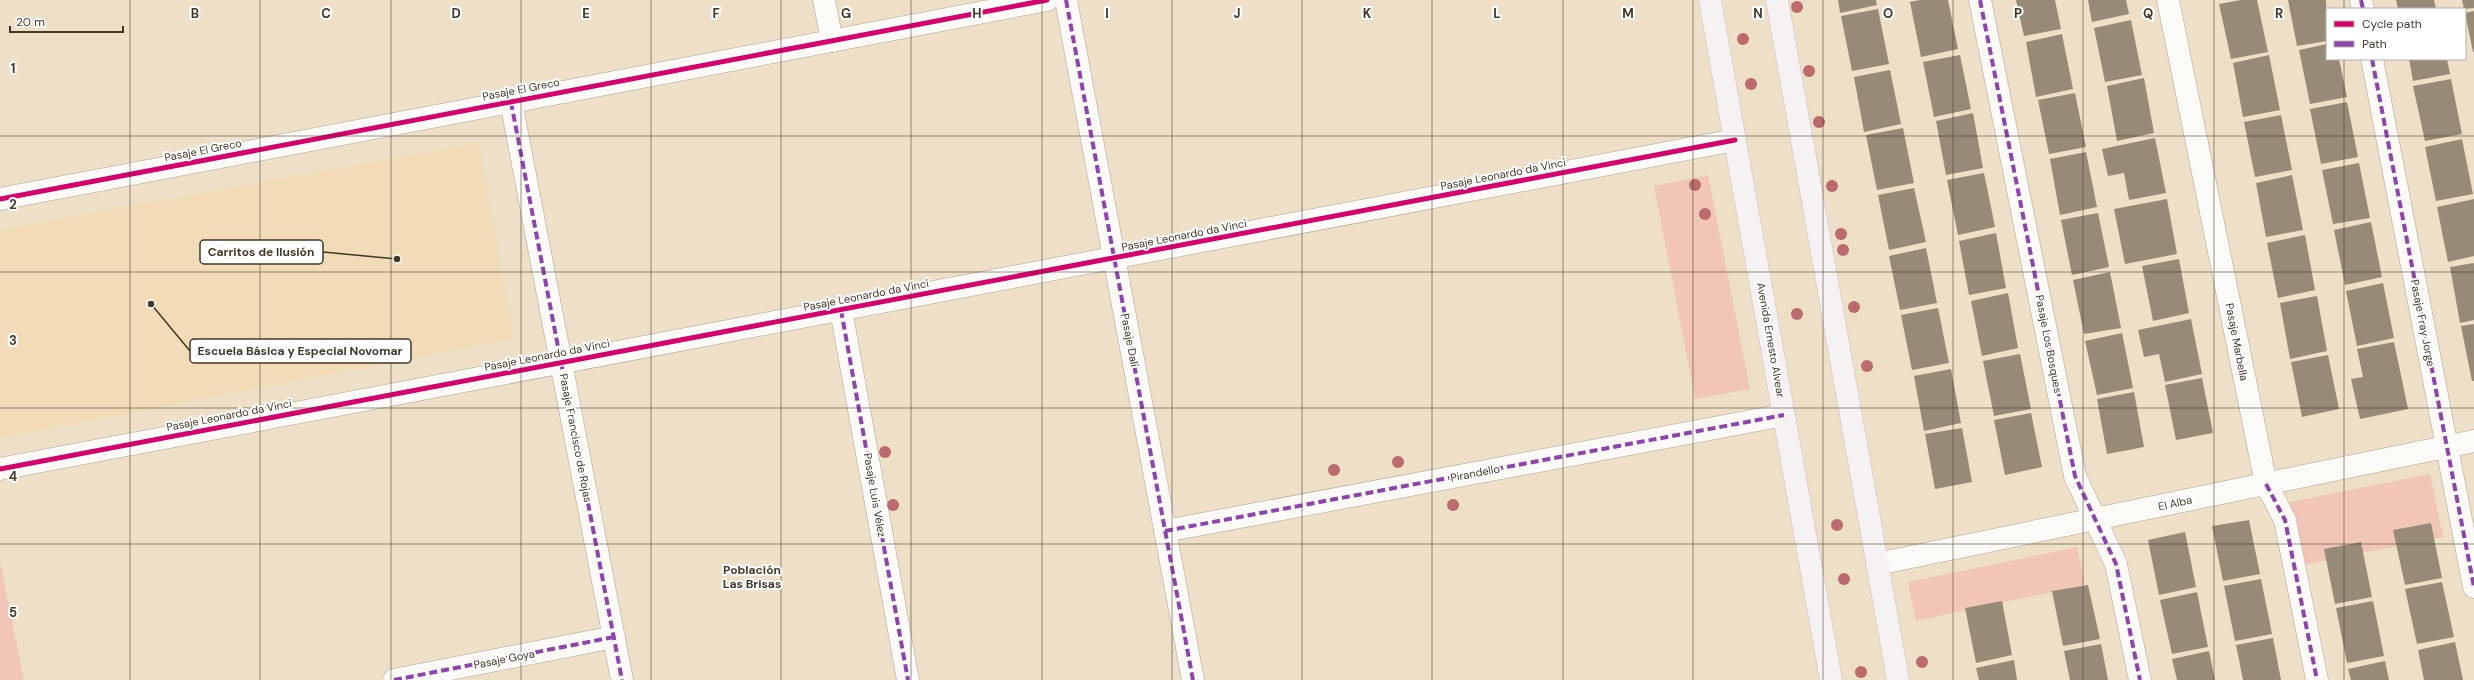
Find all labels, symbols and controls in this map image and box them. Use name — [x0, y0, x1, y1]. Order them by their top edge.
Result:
text: B — [191, 5, 199, 22]
text: C — [321, 5, 331, 22]
text: D — [451, 5, 461, 22]
text: E — [582, 5, 590, 22]
text: F — [712, 5, 720, 22]
text: G — [841, 5, 851, 22]
text: H — [972, 5, 982, 22]
text: I — [1105, 5, 1109, 22]
text: J — [1233, 5, 1241, 22]
text: K — [1363, 5, 1372, 22]
text: L — [1493, 5, 1501, 22]
text: M — [1622, 5, 1634, 22]
text: N — [1753, 5, 1763, 22]
text: O — [1883, 5, 1893, 22]
text: P — [2014, 5, 2022, 22]
text: Q — [2143, 5, 2153, 22]
text: R — [2275, 5, 2283, 22]
scale bar — [10, 8, 123, 34]
legend — [2326, 8, 2466, 60]
text: 20 m — [16, 14, 45, 30]
text: Cycle path — [2362, 16, 2422, 32]
text: Path — [2362, 36, 2387, 52]
text: 1 — [11, 60, 15, 77]
street label: Pasaje El Greco — [481, 75, 561, 103]
street label: Pasaje El Greco — [163, 136, 243, 164]
street label: Pasaje Leonardo da Vinci — [1439, 155, 1567, 193]
text: 2 — [9, 196, 17, 213]
street label: Pasaje Leonardo da Vinci — [1120, 216, 1248, 254]
callout: Carritos de Ilusión — [200, 240, 323, 264]
text: Carritos de Ilusión — [208, 244, 314, 260]
street label: Pasaje Leonardo da Vinci — [802, 276, 930, 314]
street label: Pasaje Fray Jorge — [2408, 278, 2438, 368]
street label: Avenida Ernesto Alvear — [1754, 281, 1788, 399]
street label: Pasaje Los Bosques — [2033, 294, 2065, 394]
street label: Pasaje Marbella — [2223, 302, 2251, 382]
street label: Pasaje Dali — [1118, 312, 1142, 368]
text: 3 — [9, 332, 17, 349]
street label: Pasaje Leonardo da Vinci — [483, 336, 611, 374]
callout: Escuela Básica y Especial Novomar — [190, 339, 411, 363]
text: Escuela Básica y Especial Novomar — [198, 343, 403, 359]
street label: Pasaje Francisco de Rojas — [557, 372, 595, 504]
street label: Pasaje Leonardo da Vinci — [165, 396, 293, 434]
street label: Pasaje Luis Vélez — [861, 452, 889, 538]
street label: Pirandello — [1449, 461, 1501, 485]
text: 4 — [9, 468, 17, 485]
street label: El Alba — [2157, 493, 2193, 513]
district label: Población Las Brisas — [723, 562, 781, 592]
text: 5 — [9, 604, 17, 621]
street label: Pasaje Goya — [472, 646, 536, 672]

